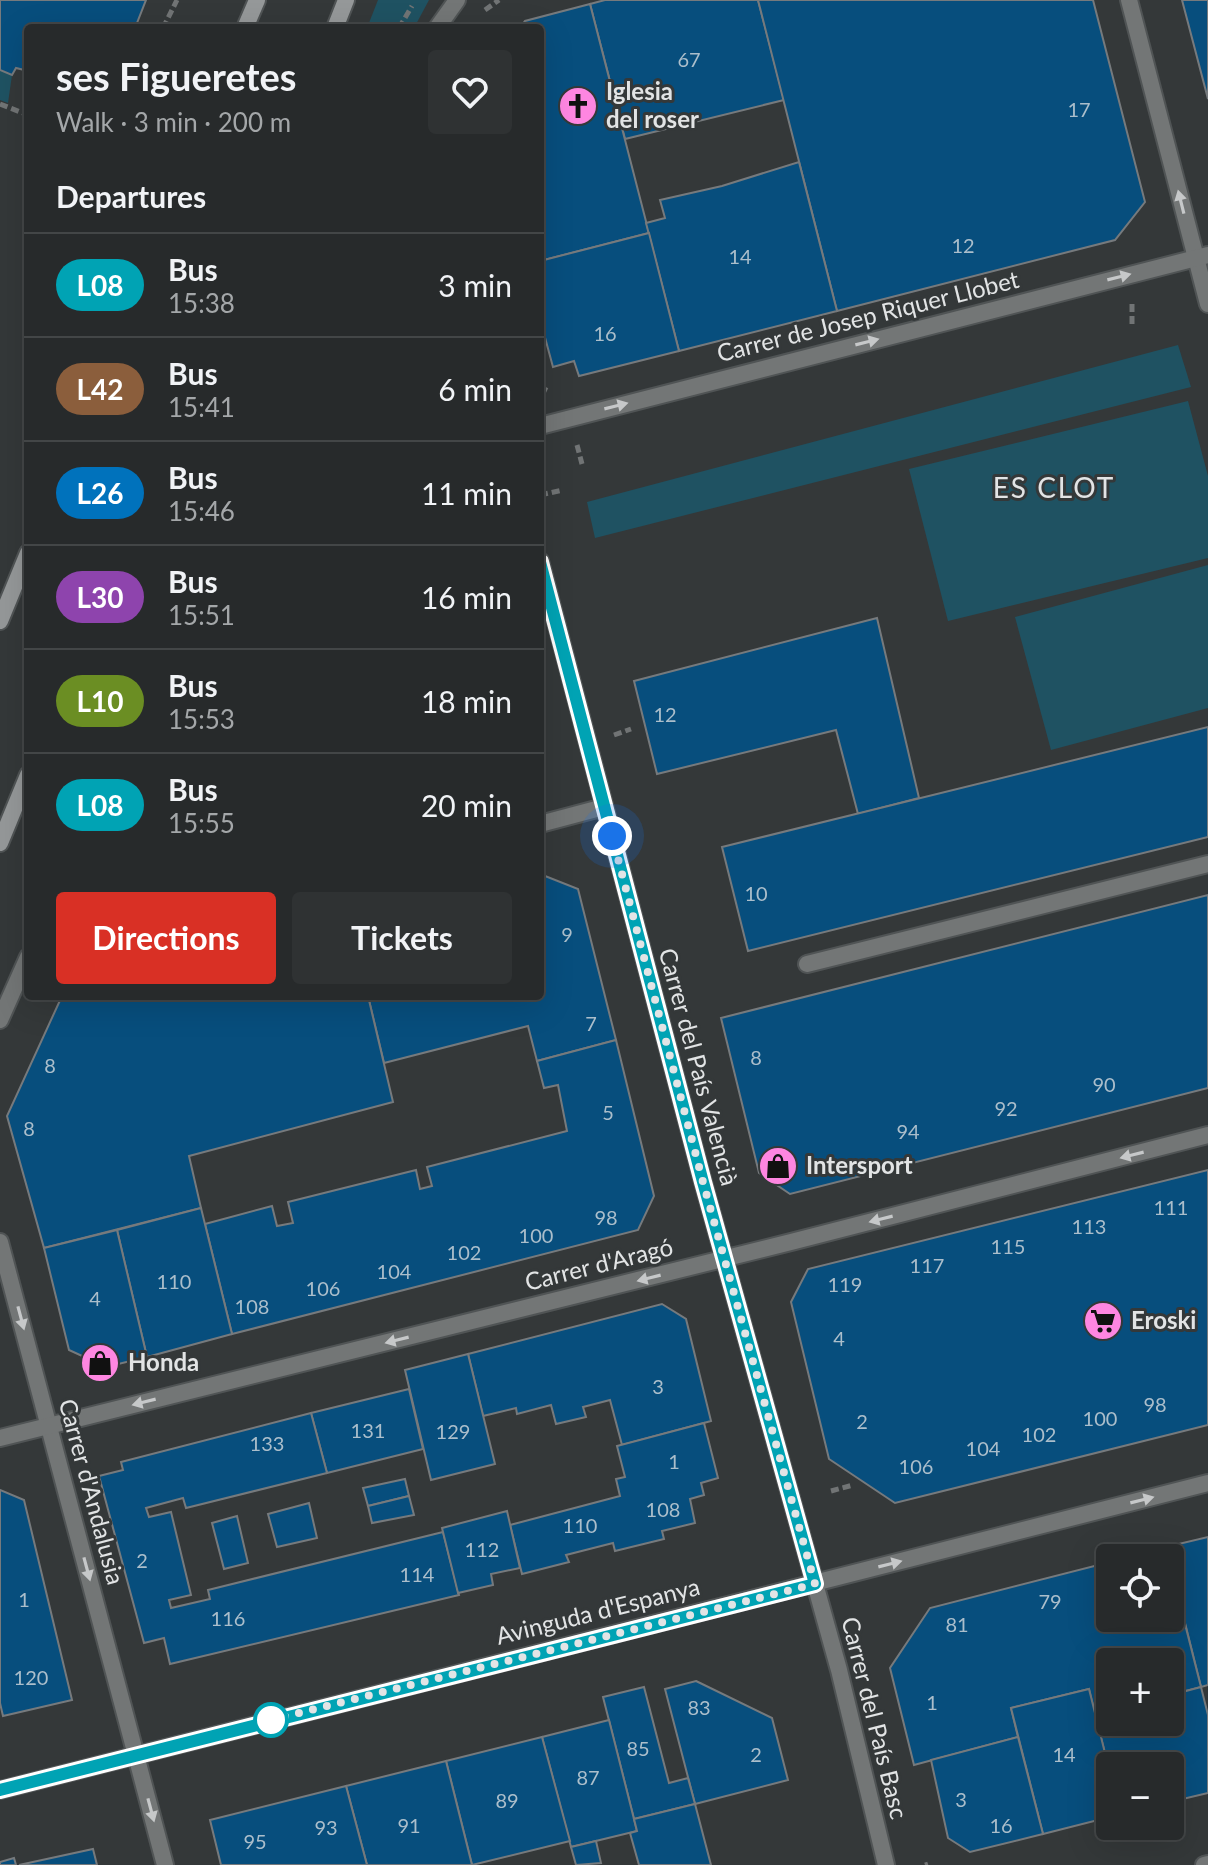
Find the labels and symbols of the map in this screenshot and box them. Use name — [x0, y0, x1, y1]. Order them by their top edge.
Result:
house number: 67 — [677, 47, 701, 71]
place label: Iglesia del roser — [606, 76, 699, 133]
church icon: Iglesia del roser — [557, 85, 599, 127]
house number: 17 — [1067, 97, 1091, 121]
one-way arrow — [1175, 189, 1187, 214]
house number: 12 — [951, 233, 975, 257]
house number: 14 — [728, 244, 752, 268]
street label: Carrer de Josep Riquer Llobet — [714, 264, 1022, 367]
one-way arrow — [1107, 270, 1132, 282]
house number: 16 — [593, 321, 617, 345]
one-way arrow — [855, 335, 880, 347]
one-way arrow — [603, 400, 628, 412]
district label: ES CLOT — [993, 470, 1115, 504]
house number: 12 — [653, 702, 677, 726]
your location — [592, 816, 632, 856]
house number: 10 — [744, 881, 768, 905]
house number: 9 — [561, 922, 573, 946]
street label: Carrer del País Valencià — [654, 945, 745, 1188]
house number: 7 — [585, 1011, 597, 1035]
house number: 8 — [750, 1045, 762, 1069]
house number: 8 — [44, 1053, 56, 1077]
house number: 90 — [1092, 1072, 1116, 1096]
house number: 92 — [994, 1096, 1018, 1120]
house number: 5 — [602, 1100, 614, 1124]
house number: 8 — [23, 1116, 35, 1140]
house number: 94 — [896, 1119, 920, 1143]
shop icon: Intersport — [757, 1145, 799, 1187]
one-way arrow — [1120, 1149, 1145, 1161]
place label: Intersport — [806, 1150, 913, 1179]
house number: 111 — [1154, 1195, 1188, 1219]
house number: 98 — [594, 1205, 618, 1229]
one-way arrow — [868, 1214, 893, 1226]
house number: 113 — [1072, 1214, 1106, 1238]
house number: 100 — [519, 1223, 553, 1247]
street label: Carrer d'Aragó — [522, 1231, 676, 1296]
house number: 115 — [991, 1234, 1025, 1258]
house number: 102 — [447, 1240, 481, 1264]
house number: 117 — [910, 1253, 944, 1277]
house number: 104 — [377, 1259, 412, 1283]
house number: 110 — [157, 1269, 191, 1293]
one-way arrow — [637, 1272, 662, 1284]
house number: 119 — [828, 1272, 862, 1296]
house number: 106 — [306, 1276, 340, 1300]
house number: 4 — [89, 1286, 101, 1310]
house number: 108 — [235, 1294, 269, 1318]
supermarket icon: Eroski — [1082, 1300, 1124, 1342]
one-way arrow — [15, 1305, 27, 1330]
place label: Eroski — [1131, 1305, 1196, 1334]
house number: 4 — [833, 1326, 845, 1350]
one-way arrow — [384, 1334, 409, 1347]
shop icon: Honda — [79, 1342, 121, 1384]
place label: Honda — [128, 1347, 199, 1376]
house number: 3 — [652, 1374, 664, 1398]
house number: 98 — [1143, 1392, 1167, 1416]
street label: Carrer d'Andalusia — [54, 1396, 131, 1588]
one-way arrow — [132, 1397, 157, 1409]
house number: 100 — [1083, 1406, 1117, 1430]
house number: 2 — [856, 1409, 868, 1433]
house number: 131 — [351, 1418, 385, 1442]
house number: 129 — [436, 1419, 470, 1443]
house number: 102 — [1022, 1422, 1056, 1446]
house number: 133 — [250, 1431, 284, 1455]
house number: 104 — [966, 1436, 1001, 1460]
house number: 1 — [668, 1449, 680, 1473]
house number: 106 — [899, 1454, 933, 1478]
one-way arrow — [1130, 1494, 1155, 1506]
house number: 108 — [646, 1497, 680, 1521]
house number: 110 — [563, 1513, 597, 1537]
house number: 112 — [465, 1537, 499, 1561]
house number: 2 — [136, 1548, 148, 1572]
one-way arrow — [81, 1557, 93, 1582]
one-way arrow — [878, 1558, 903, 1570]
house number: 114 — [400, 1562, 435, 1586]
street label: Avinguda d'Espanya — [493, 1571, 703, 1650]
house number: 1 — [18, 1587, 30, 1611]
house number: 79 — [1038, 1589, 1062, 1613]
house number: 116 — [211, 1606, 245, 1630]
house number: 81 — [945, 1612, 969, 1636]
street label: Carrer del País Basc — [836, 1614, 915, 1822]
house number: 120 — [14, 1665, 48, 1689]
house number: 1 — [926, 1690, 938, 1714]
house number: 83 — [687, 1695, 711, 1719]
unlabelled marker — [254, 1703, 288, 1737]
house number: 85 — [626, 1736, 650, 1760]
house number: 2 — [750, 1742, 762, 1766]
house number: 14 — [1052, 1742, 1076, 1766]
house number: 87 — [576, 1765, 600, 1789]
house number: 3 — [955, 1787, 967, 1811]
house number: 89 — [495, 1788, 519, 1812]
one-way arrow — [145, 1797, 157, 1822]
house number: 91 — [397, 1813, 421, 1837]
house number: 16 — [989, 1813, 1013, 1837]
house number: 93 — [314, 1815, 338, 1839]
house number: 95 — [243, 1829, 267, 1853]

